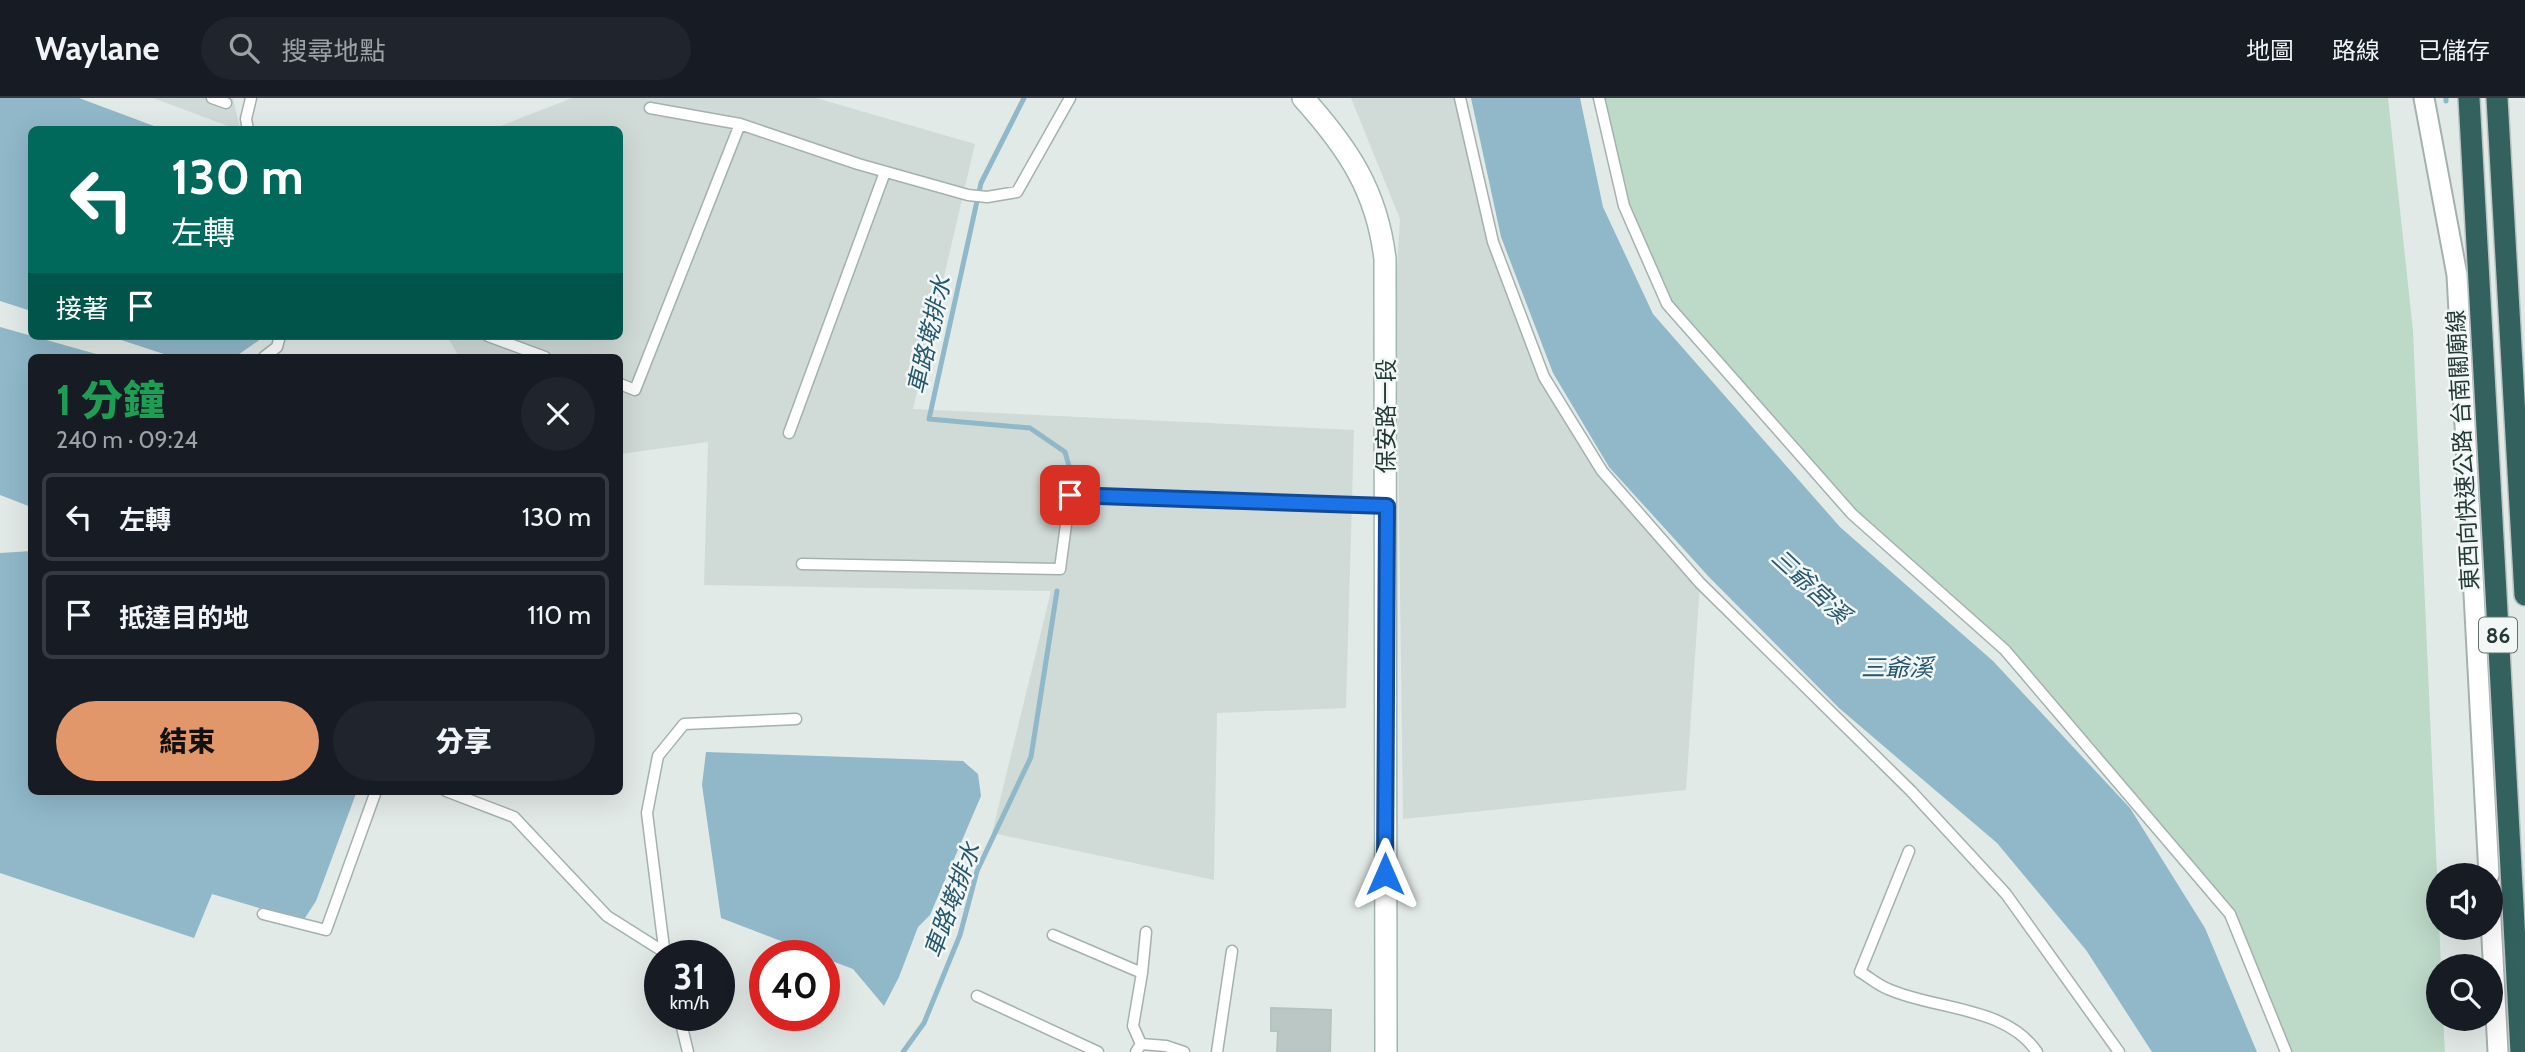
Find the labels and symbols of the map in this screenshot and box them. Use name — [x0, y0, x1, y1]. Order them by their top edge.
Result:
water label: 車路墘排水 — [901, 272, 957, 397]
street label: 東西向快速公路 台南關廟線 — [2442, 309, 2484, 591]
street label: 保安路一段 — [1372, 359, 1400, 474]
pin — [1040, 465, 1100, 525]
water label: 三爺宮溪 — [1766, 543, 1858, 631]
road number: 86 — [2479, 618, 2517, 652]
water label: 三爺溪 — [1861, 653, 1936, 682]
position arrow — [1348, 837, 1422, 911]
water label: 車路墘排水 — [918, 838, 986, 961]
speed limit sign: 40 — [749, 940, 840, 1031]

